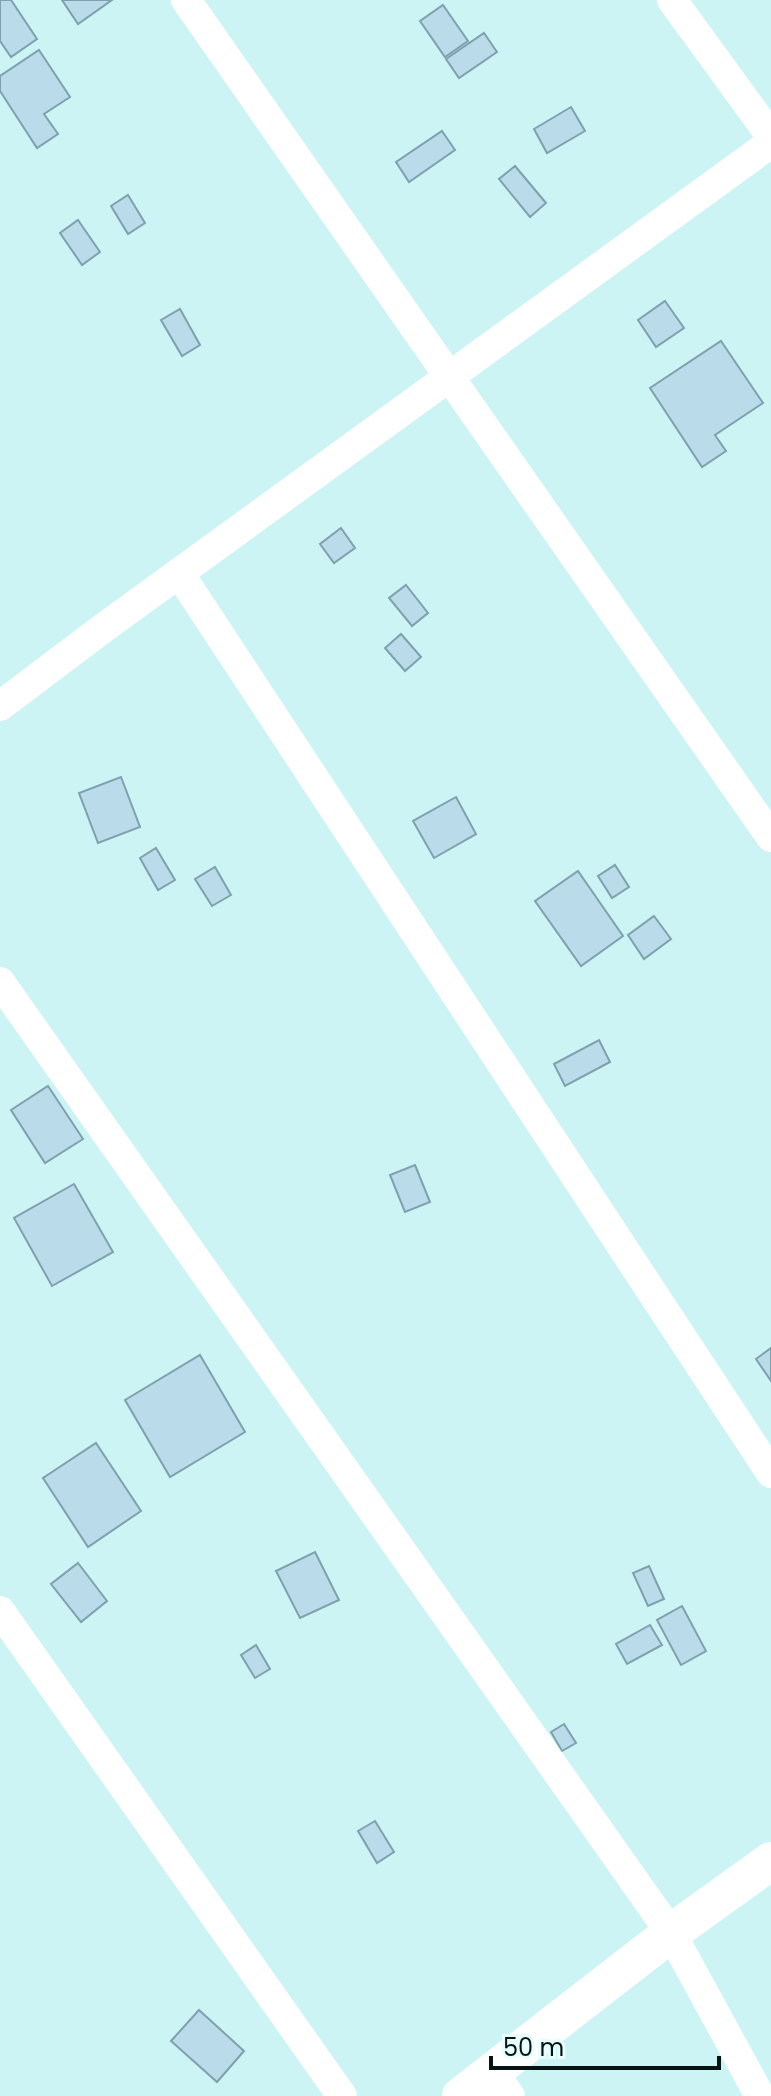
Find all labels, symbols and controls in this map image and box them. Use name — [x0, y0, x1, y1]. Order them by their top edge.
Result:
scale bar — [491, 2020, 719, 2070]
text: 50 m — [503, 2031, 564, 2064]

